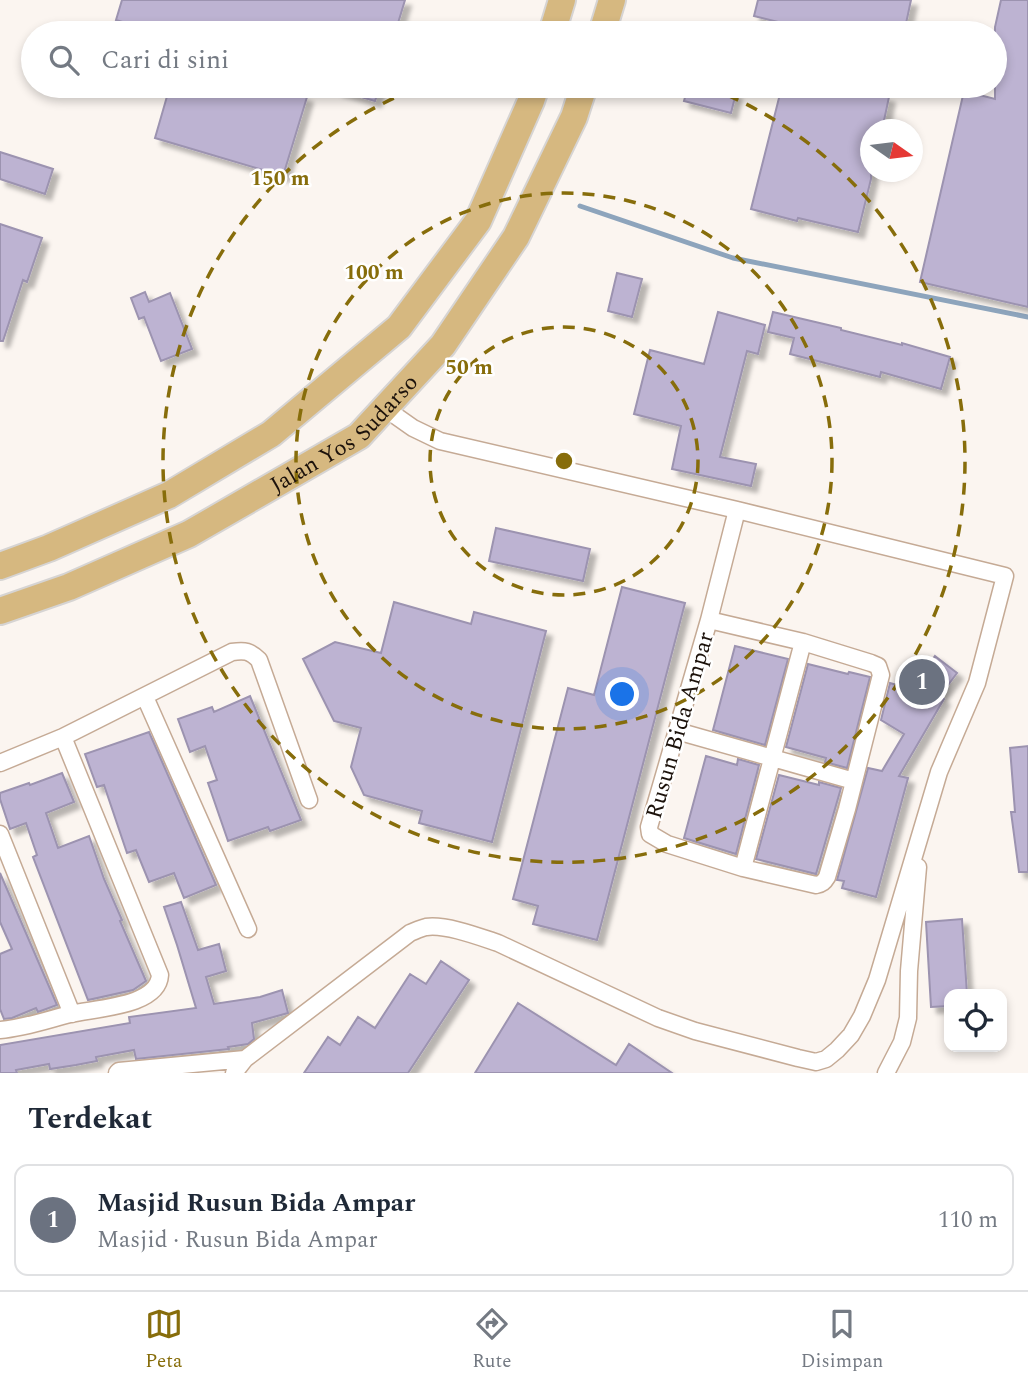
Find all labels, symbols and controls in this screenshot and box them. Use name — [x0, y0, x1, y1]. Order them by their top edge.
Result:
search box — [21, 21, 1007, 98]
text: Cari di sini — [101, 40, 229, 80]
icon: search — [45, 41, 83, 79]
north arrow — [860, 119, 923, 182]
text: 150 m — [250, 163, 310, 195]
text: 100 m — [344, 257, 404, 289]
text: 50 m — [445, 352, 493, 384]
street label: Jalan Yos Sudarso — [264, 367, 427, 503]
centre of rings — [552, 449, 576, 473]
street label: Rusun Bida Ampar — [637, 628, 724, 823]
pin: 1 — [899, 656, 945, 708]
your location — [605, 677, 639, 711]
map controls — [944, 989, 1007, 1052]
button: locate — [944, 989, 1007, 1052]
text: Terdekat — [28, 1096, 152, 1142]
text: Masjid Rusun Bida Ampar — [97, 1183, 415, 1223]
text: 1 — [47, 1203, 59, 1238]
text: 110 m — [938, 1203, 998, 1238]
text: Masjid · Rusun Bida Ampar — [97, 1223, 378, 1258]
tab: Peta — [145, 1305, 183, 1376]
tab: Rute — [472, 1305, 511, 1376]
tab: Disimpan — [801, 1305, 883, 1376]

